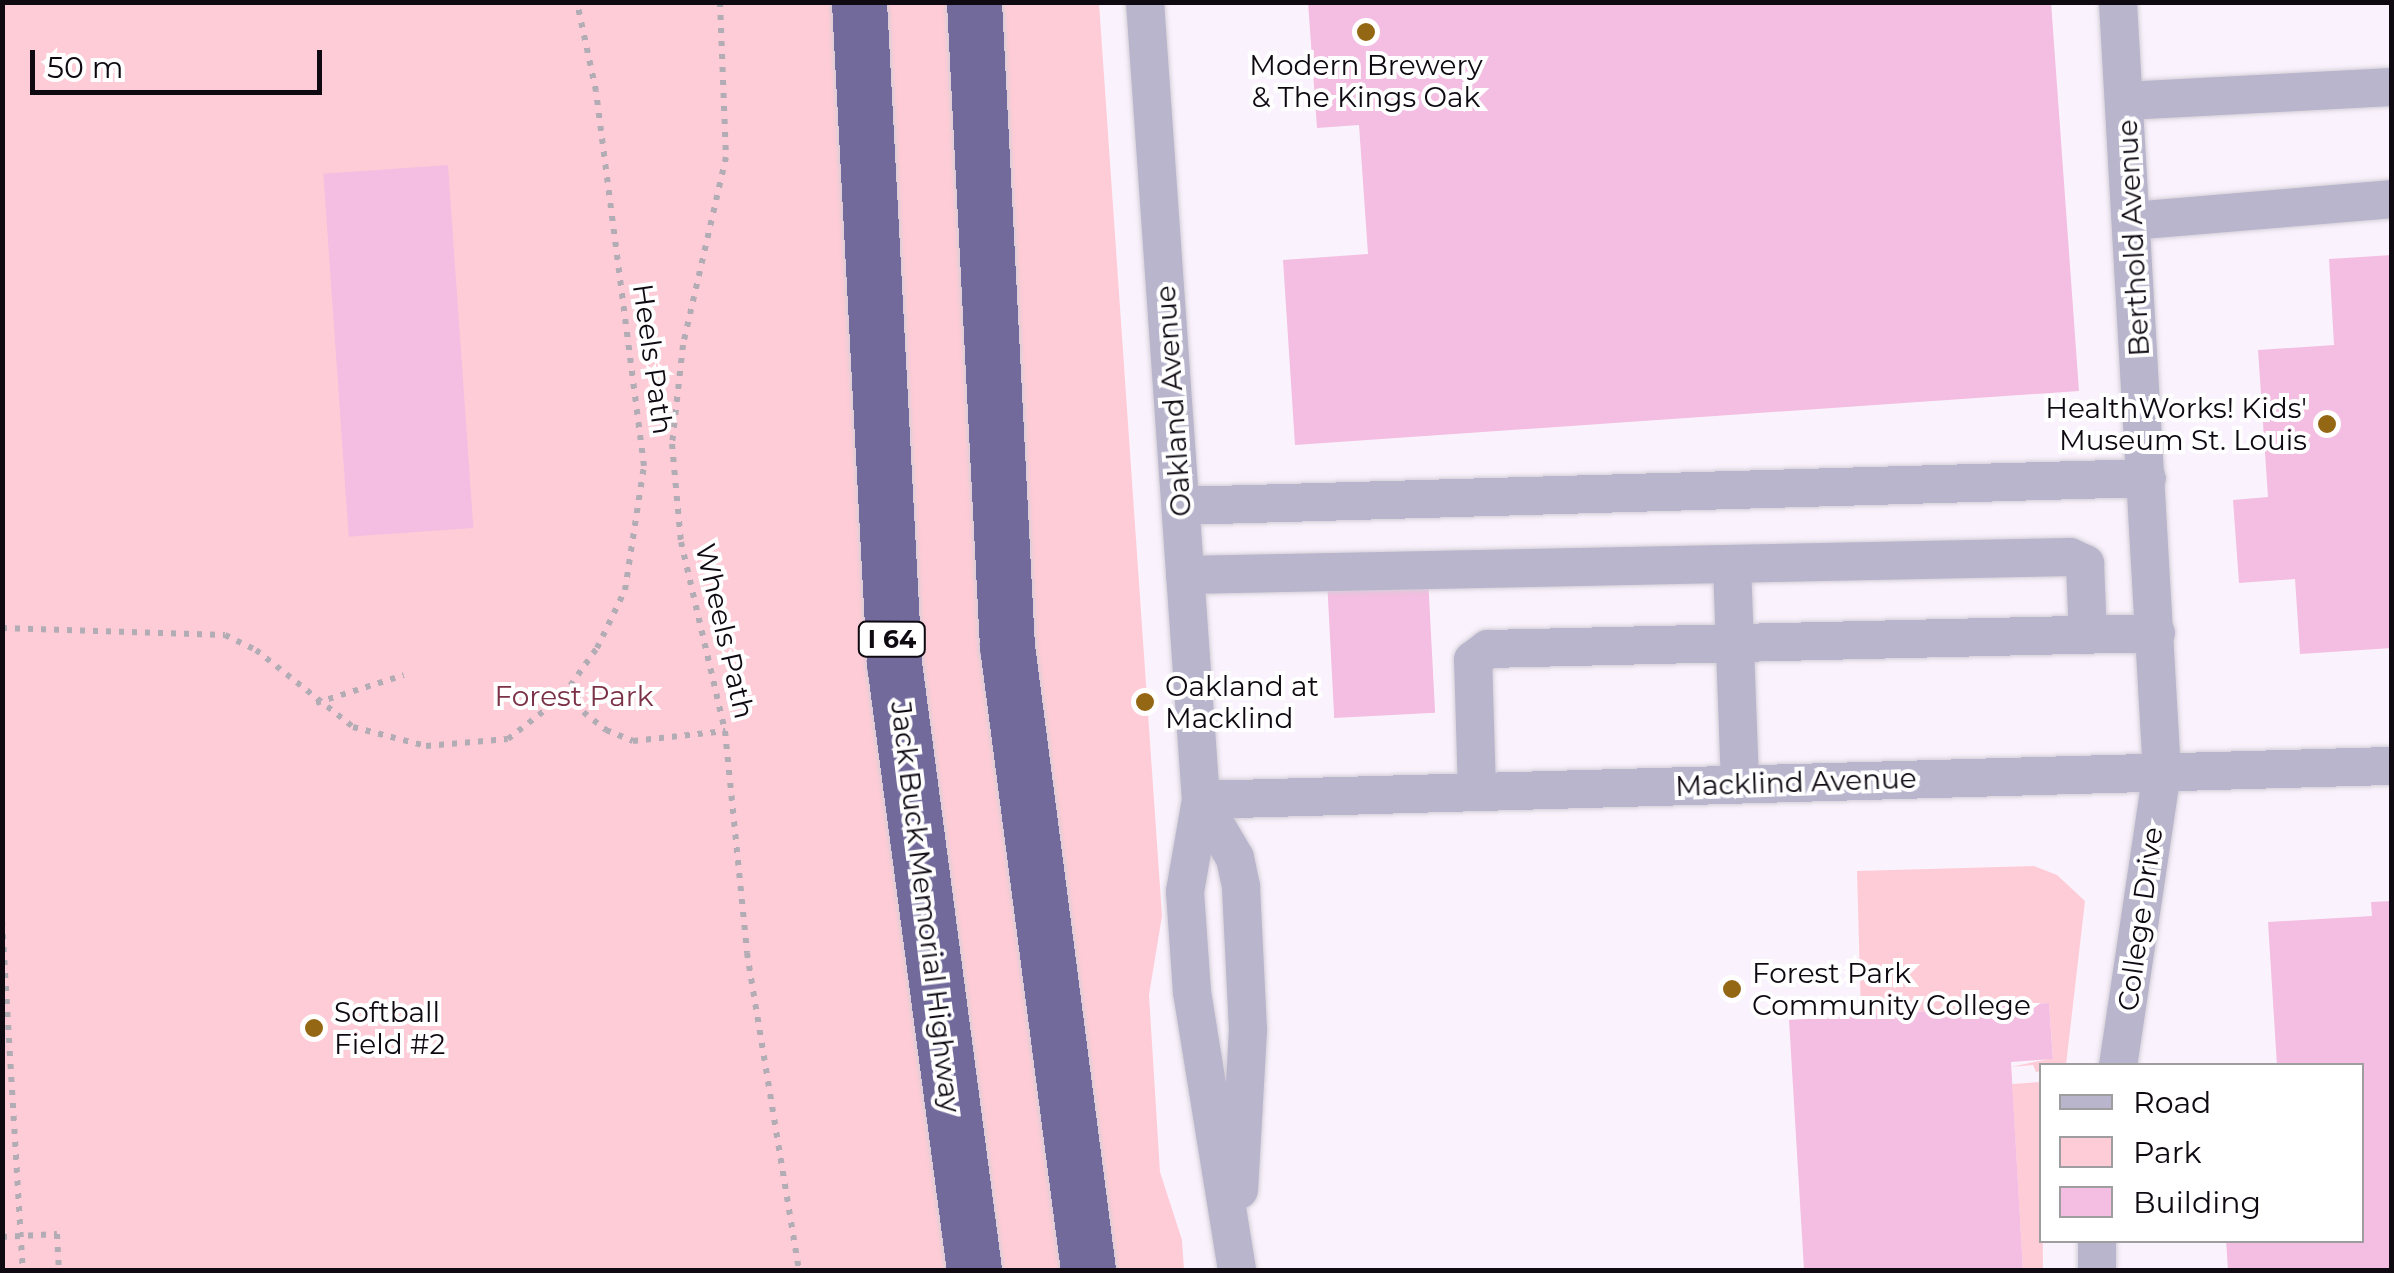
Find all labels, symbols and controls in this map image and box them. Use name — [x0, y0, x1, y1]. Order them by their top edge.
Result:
marker: Modern Brewery & The Kings Oak — [1355, 21, 1377, 43]
scale bar — [35, 30, 328, 92]
place label: Modern Brewery & The Kings Oak — [1249, 48, 1483, 114]
text: 50 m — [47, 49, 124, 86]
street label: Berthold Avenue — [2110, 119, 2156, 357]
street label: Heels Path — [626, 282, 680, 436]
street label: Oakland Avenue — [1148, 284, 1198, 518]
place label: HealthWorks! Kids' Museum St. Louis — [2045, 391, 2307, 457]
marker: HealthWorks! Kids' Museum St. Louis — [2316, 413, 2338, 435]
street label: Wheels Path — [689, 540, 761, 722]
road number: I 64 — [857, 619, 927, 659]
place label: Oakland at Macklind — [1165, 669, 1319, 735]
park label: Forest Park — [495, 679, 653, 713]
marker: Oakland at Macklind — [1134, 691, 1156, 713]
street label: Jack Buck Memorial Highway — [884, 700, 968, 1114]
street label: Macklind Avenue — [1675, 761, 1917, 803]
street label: College Drive — [2110, 825, 2170, 1013]
place label: Forest Park Community College — [1752, 956, 2031, 1022]
marker: Forest Park Community College — [1721, 978, 1743, 1000]
place label: Softball Field #2 — [334, 995, 445, 1061]
marker: Softball Field #2 — [303, 1017, 325, 1039]
legend — [2039, 1063, 2364, 1243]
text: Road — [2133, 1084, 2211, 1121]
text: Park — [2133, 1134, 2202, 1171]
text: Building — [2133, 1184, 2261, 1221]

